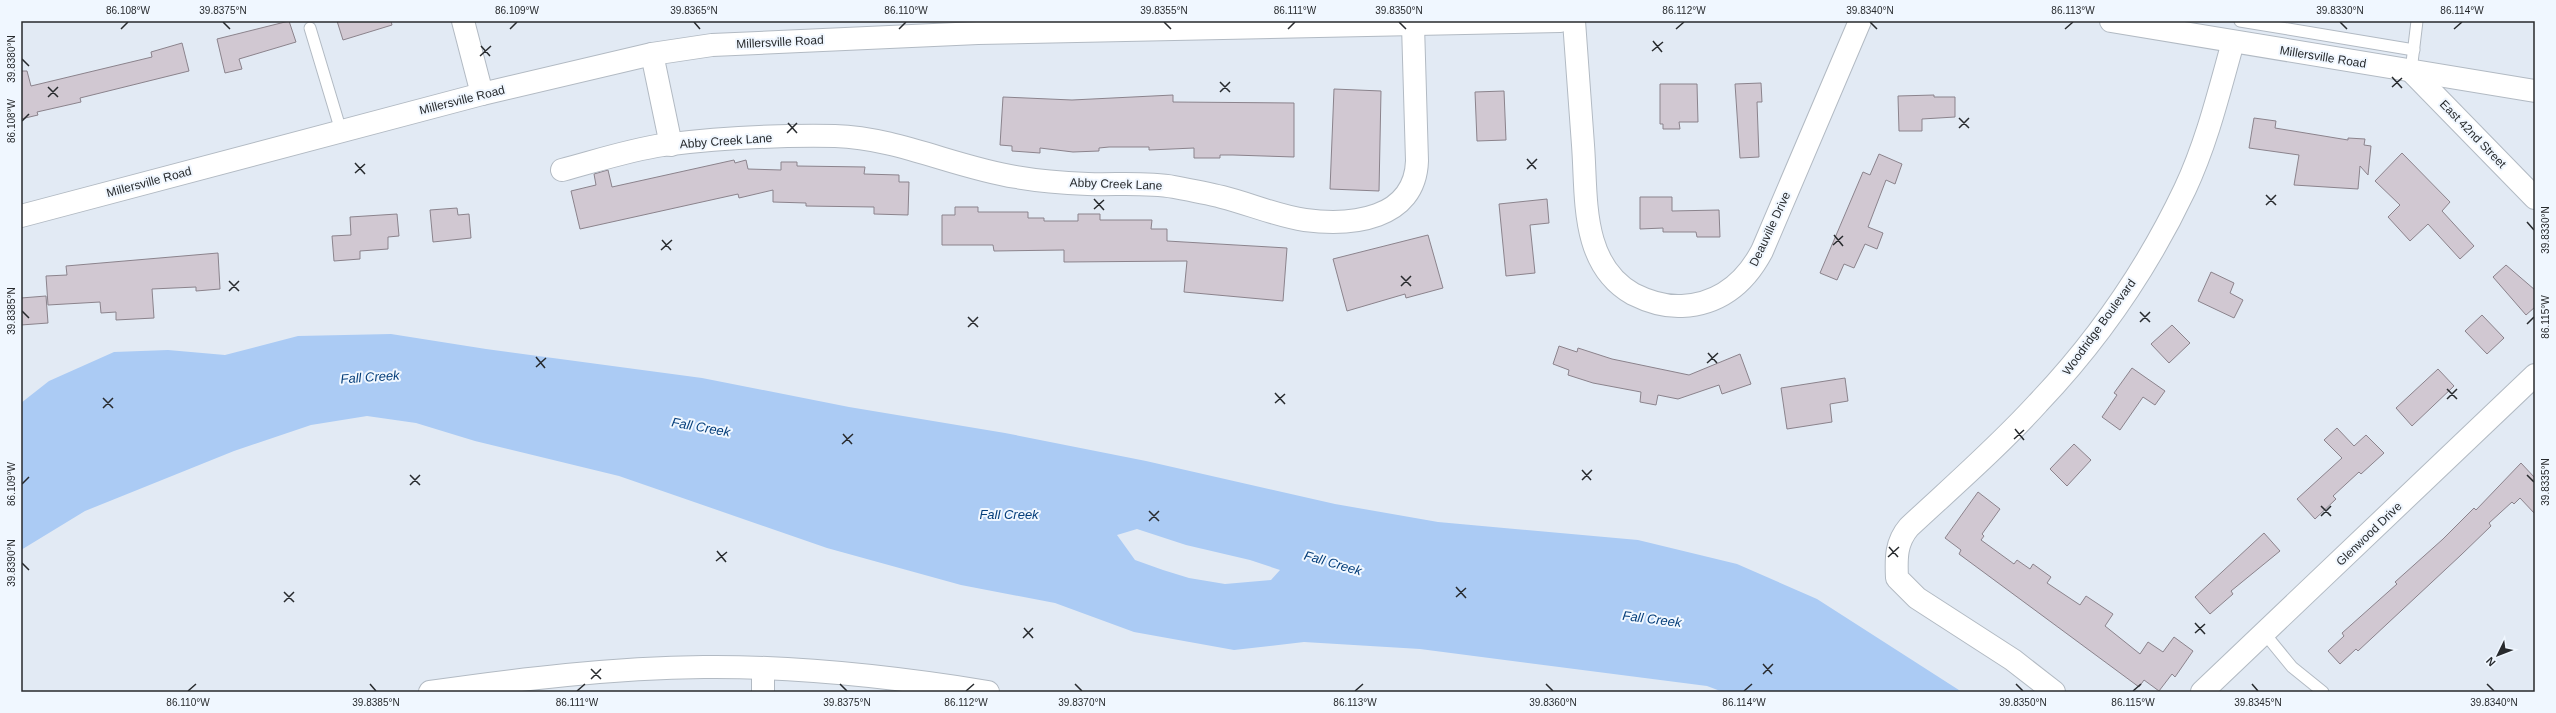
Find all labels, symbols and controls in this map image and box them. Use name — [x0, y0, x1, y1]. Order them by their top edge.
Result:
text: 86.108°W — [106, 5, 151, 16]
text: 39.8375°N — [199, 5, 247, 16]
text: 86.109°W — [495, 5, 540, 16]
text: 39.8365°N — [670, 5, 718, 16]
text: 86.110°W — [884, 5, 928, 16]
text: 39.8355°N — [1140, 5, 1188, 16]
text: 86.111°W — [1274, 5, 1317, 16]
text: 39.8350°N — [1375, 5, 1423, 16]
text: 86.112°W — [1662, 5, 1706, 16]
text: 39.8340°N — [1846, 5, 1894, 16]
text: 86.113°W — [2051, 5, 2095, 16]
text: 39.8330°N — [2316, 5, 2364, 16]
text: 86.114°W — [2440, 5, 2484, 16]
street label: Millersville Road — [736, 33, 824, 51]
text: 39.8380°N — [6, 35, 17, 83]
street label: Millersville Road — [2279, 43, 2367, 71]
street label: Millersville Road — [418, 83, 506, 117]
street label: East 42nd Street — [2437, 97, 2510, 171]
text: 86.108°W — [6, 98, 17, 143]
street label: Abby Creek Lane — [679, 131, 773, 151]
street label: Millersville Road — [105, 164, 193, 200]
street label: Abby Creek Lane — [1069, 175, 1163, 193]
street label: Deauville Drive — [1747, 189, 1794, 269]
text: 39.8330°N — [2540, 206, 2551, 254]
street label: Woodridge Boulevard — [2059, 276, 2139, 378]
text: 39.8385°N — [6, 287, 17, 335]
text: 86.115°W — [2540, 295, 2551, 339]
water label: Fall Creek — [340, 367, 402, 387]
water label: Fall Creek — [671, 414, 733, 440]
text: 39.8335°N — [2540, 458, 2551, 506]
text: 86.109°W — [6, 461, 17, 506]
street label: Glenwood Drive — [2333, 499, 2405, 569]
water label: Fall Creek — [979, 507, 1040, 522]
text: 39.8390°N — [6, 539, 17, 587]
water label: Fall Creek — [1302, 548, 1365, 579]
water label: Fall Creek — [1622, 608, 1684, 630]
north arrow — [2478, 635, 2518, 675]
text: N — [2484, 655, 2498, 669]
text: 86.110°W — [166, 697, 210, 708]
text: 39.8385°N — [352, 697, 400, 708]
text: 86.111°W — [556, 697, 599, 708]
text: 39.8375°N — [823, 697, 871, 708]
text: 86.112°W — [944, 697, 988, 708]
text: 39.8370°N — [1058, 697, 1106, 708]
text: 86.113°W — [1333, 697, 1377, 708]
text: 39.8360°N — [1529, 697, 1577, 708]
text: 86.114°W — [1722, 697, 1766, 708]
text: 39.8350°N — [1999, 697, 2047, 708]
text: 86.115°W — [2111, 697, 2155, 708]
text: 39.8345°N — [2234, 697, 2282, 708]
text: 39.8340°N — [2470, 697, 2518, 708]

